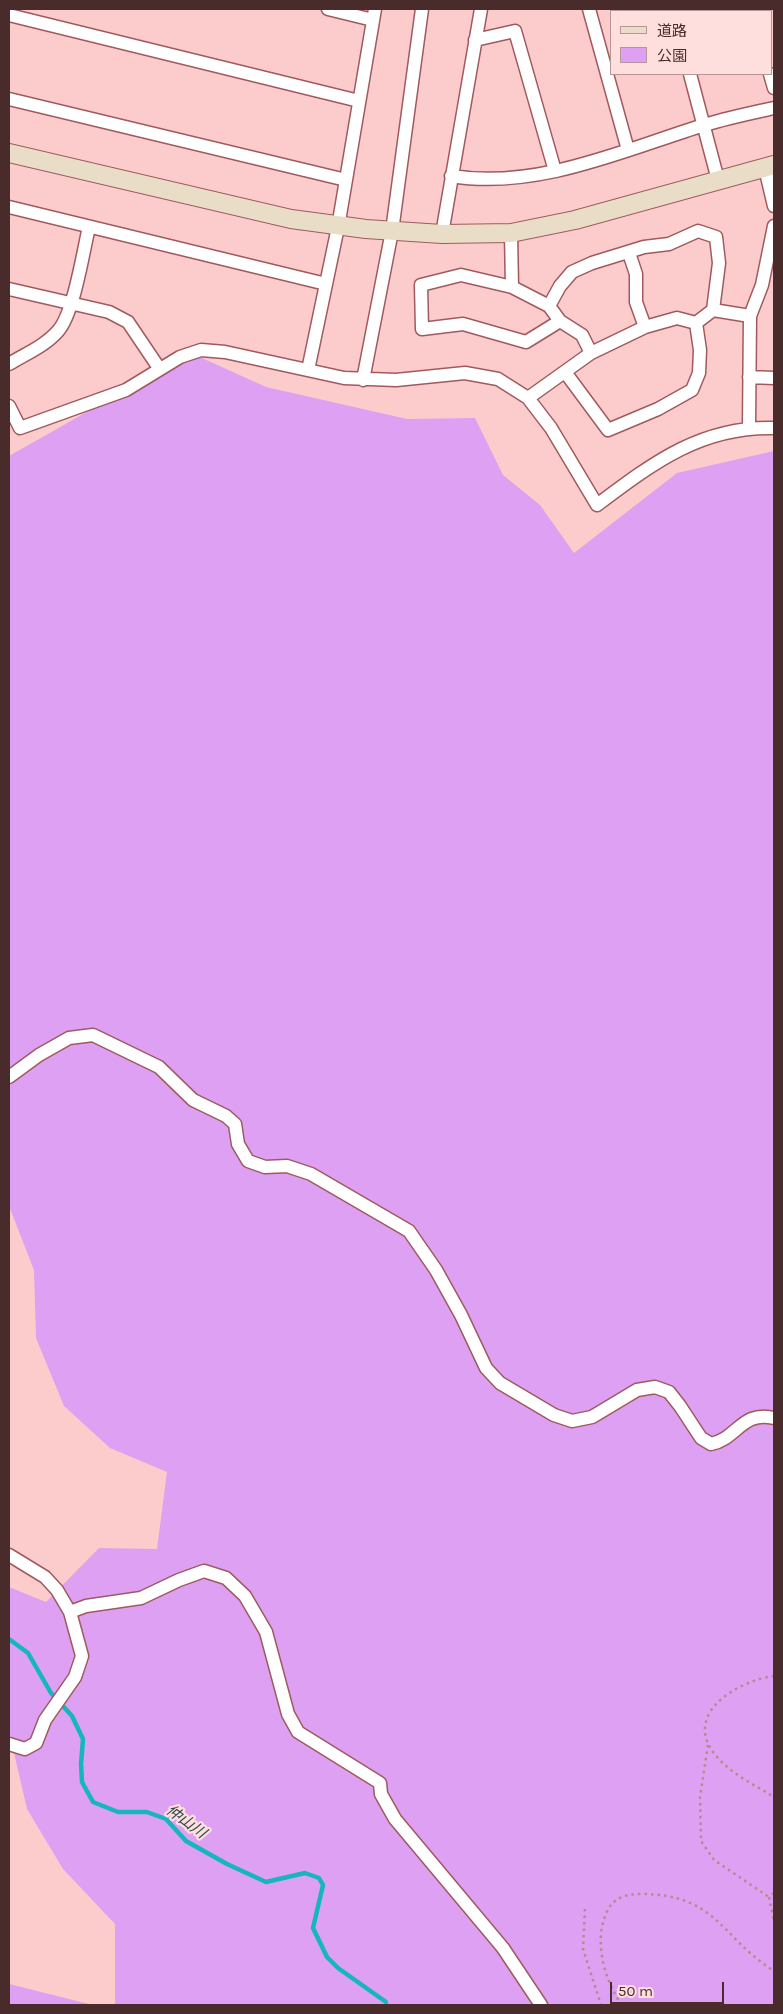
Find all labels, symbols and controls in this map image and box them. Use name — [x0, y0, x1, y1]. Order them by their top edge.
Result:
legend — [610, 10, 773, 75]
text: 道路 — [657, 22, 687, 40]
text: 公園 — [657, 47, 687, 65]
water label: 仲山川 — [163, 1801, 209, 1843]
scale bar — [613, 1972, 727, 2004]
text: 50 m — [618, 1982, 653, 2000]

